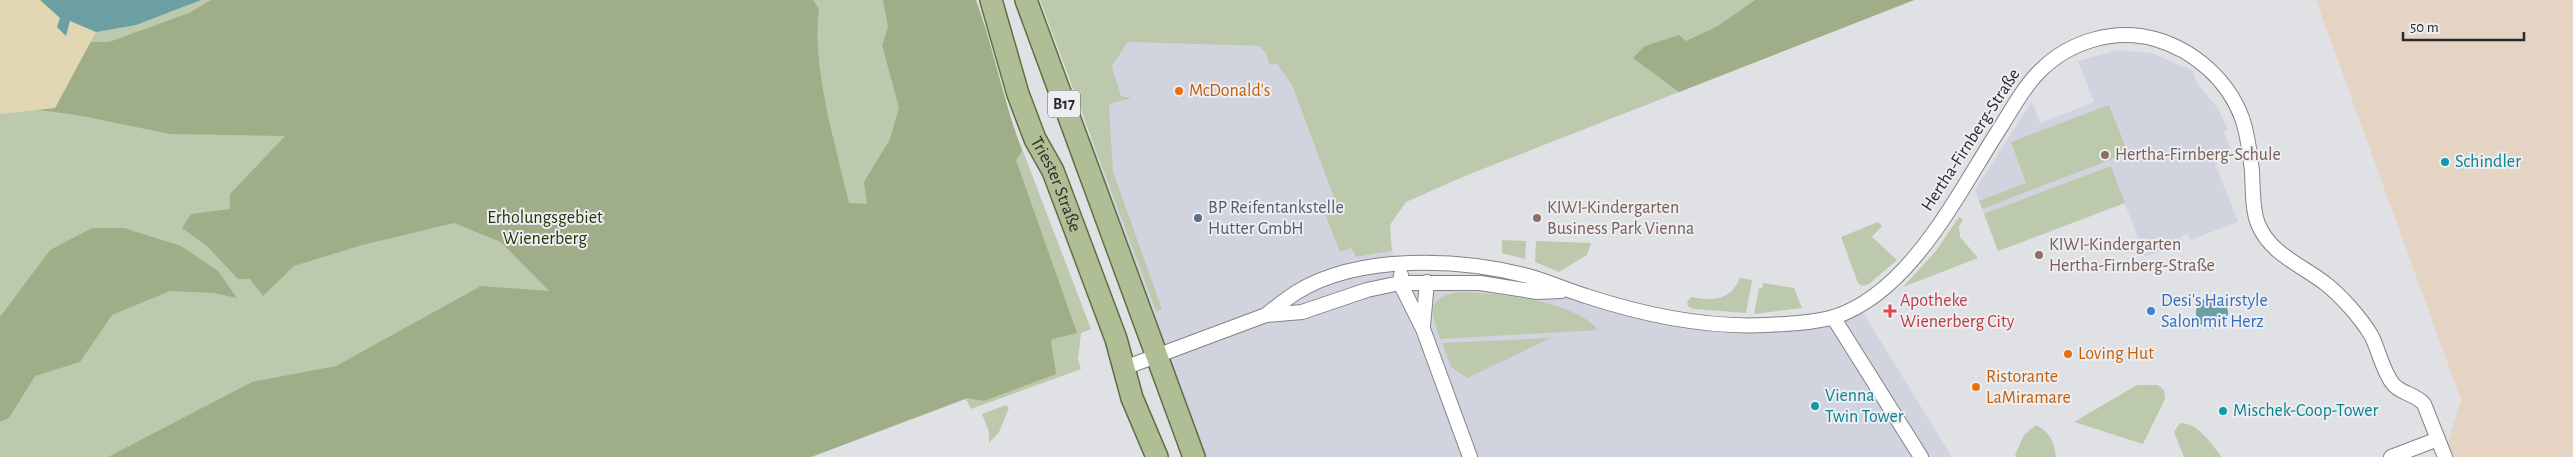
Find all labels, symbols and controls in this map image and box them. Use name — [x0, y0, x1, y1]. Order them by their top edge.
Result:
scale bar — [2403, 10, 2524, 42]
text: 50 m — [2410, 20, 2439, 35]
street label: Hertha-Firnberg-Straße — [1918, 66, 2024, 214]
place label: McDonald's — [1189, 82, 1271, 100]
marker: McDonald's — [1173, 85, 1185, 97]
road number: B17 — [1048, 90, 1080, 118]
street label: Triester Straße — [1027, 134, 1084, 234]
place label: Hertha-Firnberg-Schule — [2115, 146, 2281, 164]
marker: Hertha-Firnberg-Schule — [2099, 149, 2111, 161]
place label: Schindler — [2455, 153, 2521, 171]
marker: Schindler — [2439, 156, 2451, 168]
place label: BP Reifentankstelle Hutter GmbH — [1208, 199, 1344, 238]
place label: KIWI-Kindergarten Business Park Vienna — [1547, 199, 1694, 238]
park label: Erholungsgebiet Wienerberg — [487, 209, 603, 248]
marker: BP Reifentankstelle Hutter GmbH — [1192, 212, 1204, 224]
marker: KIWI-Kindergarten Business Park Vienna — [1531, 212, 1543, 224]
place label: KIWI-Kindergarten Hertha-Firnberg-Straße — [2049, 236, 2215, 275]
marker: KIWI-Kindergarten Hertha-Firnberg-Straße — [2033, 249, 2045, 261]
place label: Apotheke Wienerberg City — [1900, 292, 2015, 331]
place label: Desi's Hairstyle Salon mit Herz — [2161, 292, 2268, 331]
marker: Apotheke Wienerberg City — [1884, 305, 1896, 317]
marker: Desi's Hairstyle Salon mit Herz — [2145, 305, 2157, 317]
place label: Loving Hut — [2078, 345, 2154, 363]
marker: Loving Hut — [2062, 348, 2074, 360]
place label: Ristorante LaMiramare — [1986, 368, 2071, 407]
marker: Ristorante LaMiramare — [1970, 381, 1982, 393]
place label: Vienna Twin Tower — [1825, 387, 1904, 426]
marker: Vienna Twin Tower — [1809, 400, 1821, 412]
place label: Mischek-Coop-Tower — [2233, 402, 2378, 420]
marker: Mischek-Coop-Tower — [2217, 405, 2229, 417]

